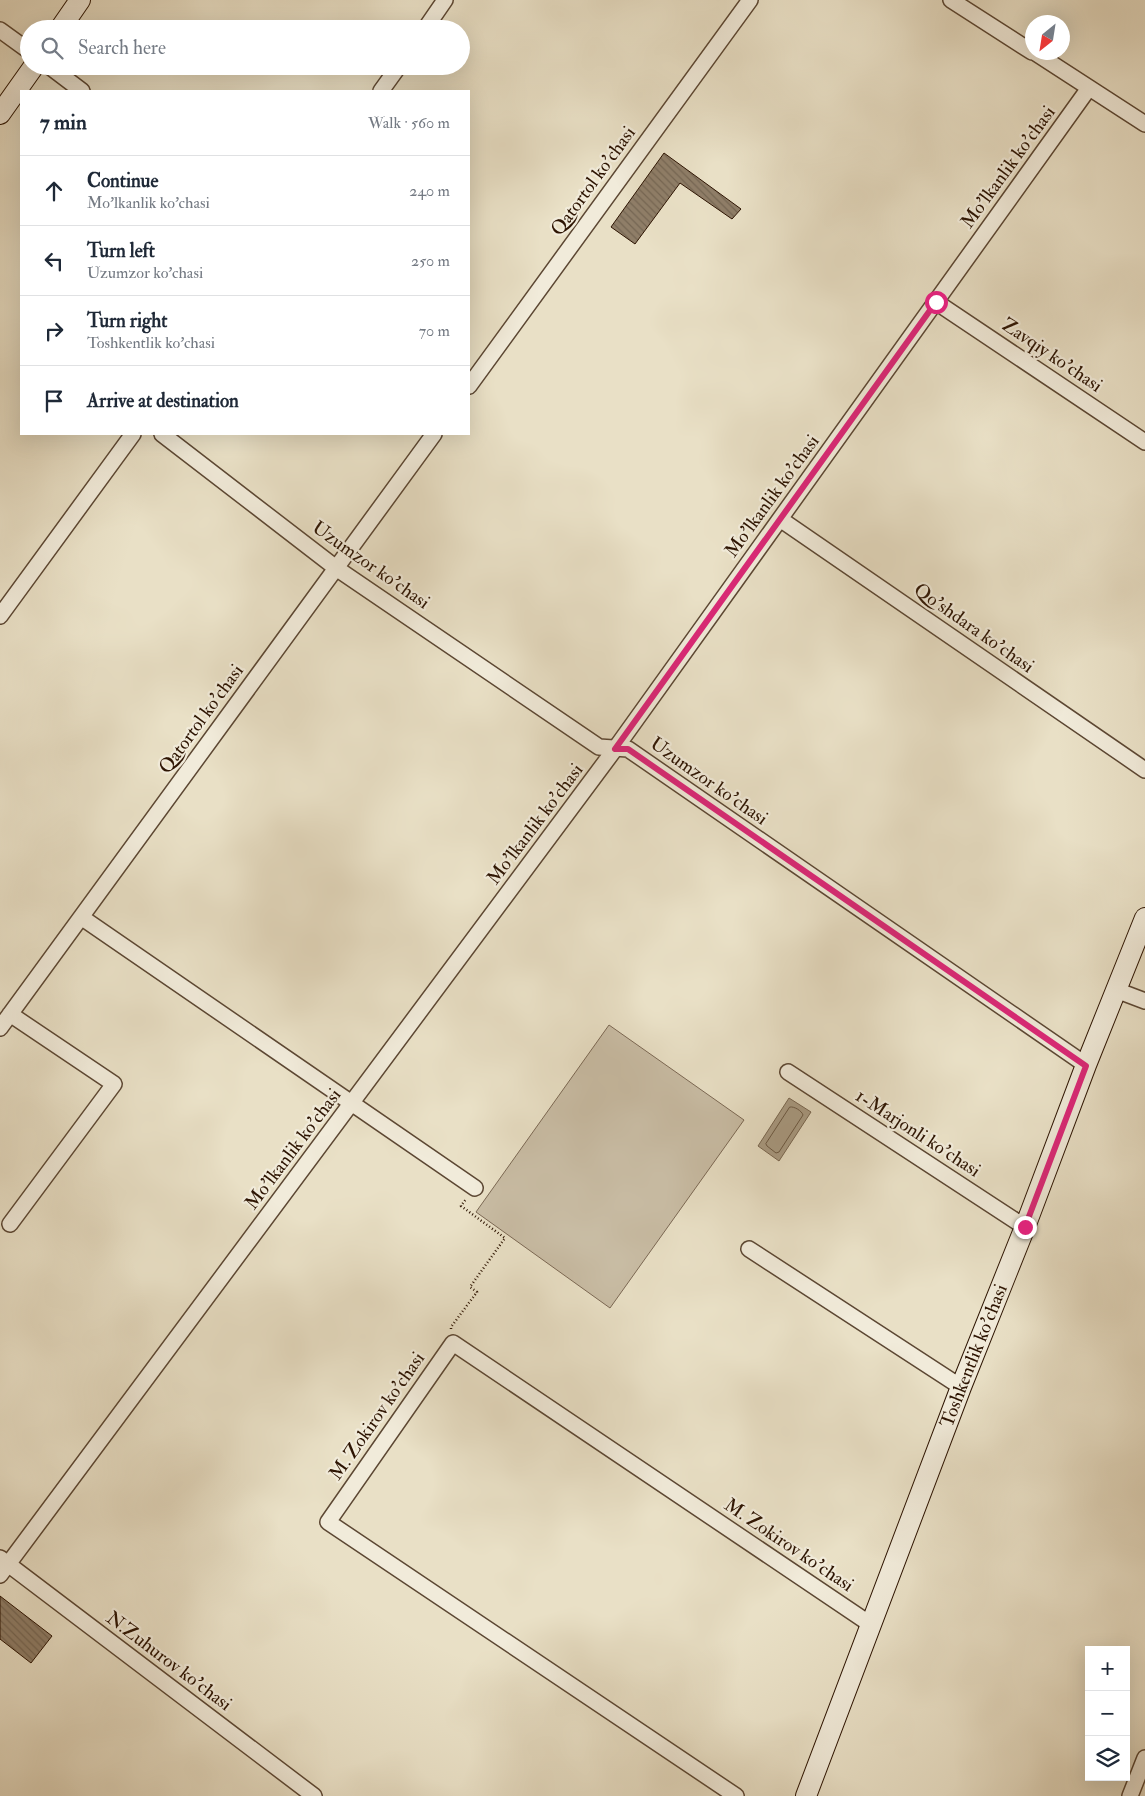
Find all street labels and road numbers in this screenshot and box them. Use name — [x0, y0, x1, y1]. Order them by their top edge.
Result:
street label: Mo'lkanlik ko'chasi — [955, 101, 1061, 233]
street label: Qatortol ko'chasi — [545, 122, 641, 240]
street label: Zavqiy ko'chasi — [997, 313, 1107, 397]
street label: Mo'lkanlik ko'chasi — [719, 430, 825, 562]
street label: Uzumzor ko'chasi — [308, 516, 434, 614]
street label: Qo'shdara ko'chasi — [909, 578, 1039, 678]
street label: Qatortol ko'chasi — [153, 660, 249, 778]
street label: Uzumzor ko'chasi — [646, 732, 772, 830]
street label: Mo'lkanlik ko'chasi — [482, 759, 588, 889]
street label: Mo'lkanlik ko'chasi — [240, 1084, 346, 1214]
street label: 1-Marjonli ko'chasi — [851, 1084, 985, 1182]
street label: Toshkentlik ko'chasi — [935, 1281, 1013, 1431]
street label: M. Zokirov ko'chasi — [324, 1347, 430, 1485]
street label: M. Zokirov ko'chasi — [720, 1493, 858, 1597]
street label: N.Zuhurov ko'chasi — [101, 1606, 237, 1716]

